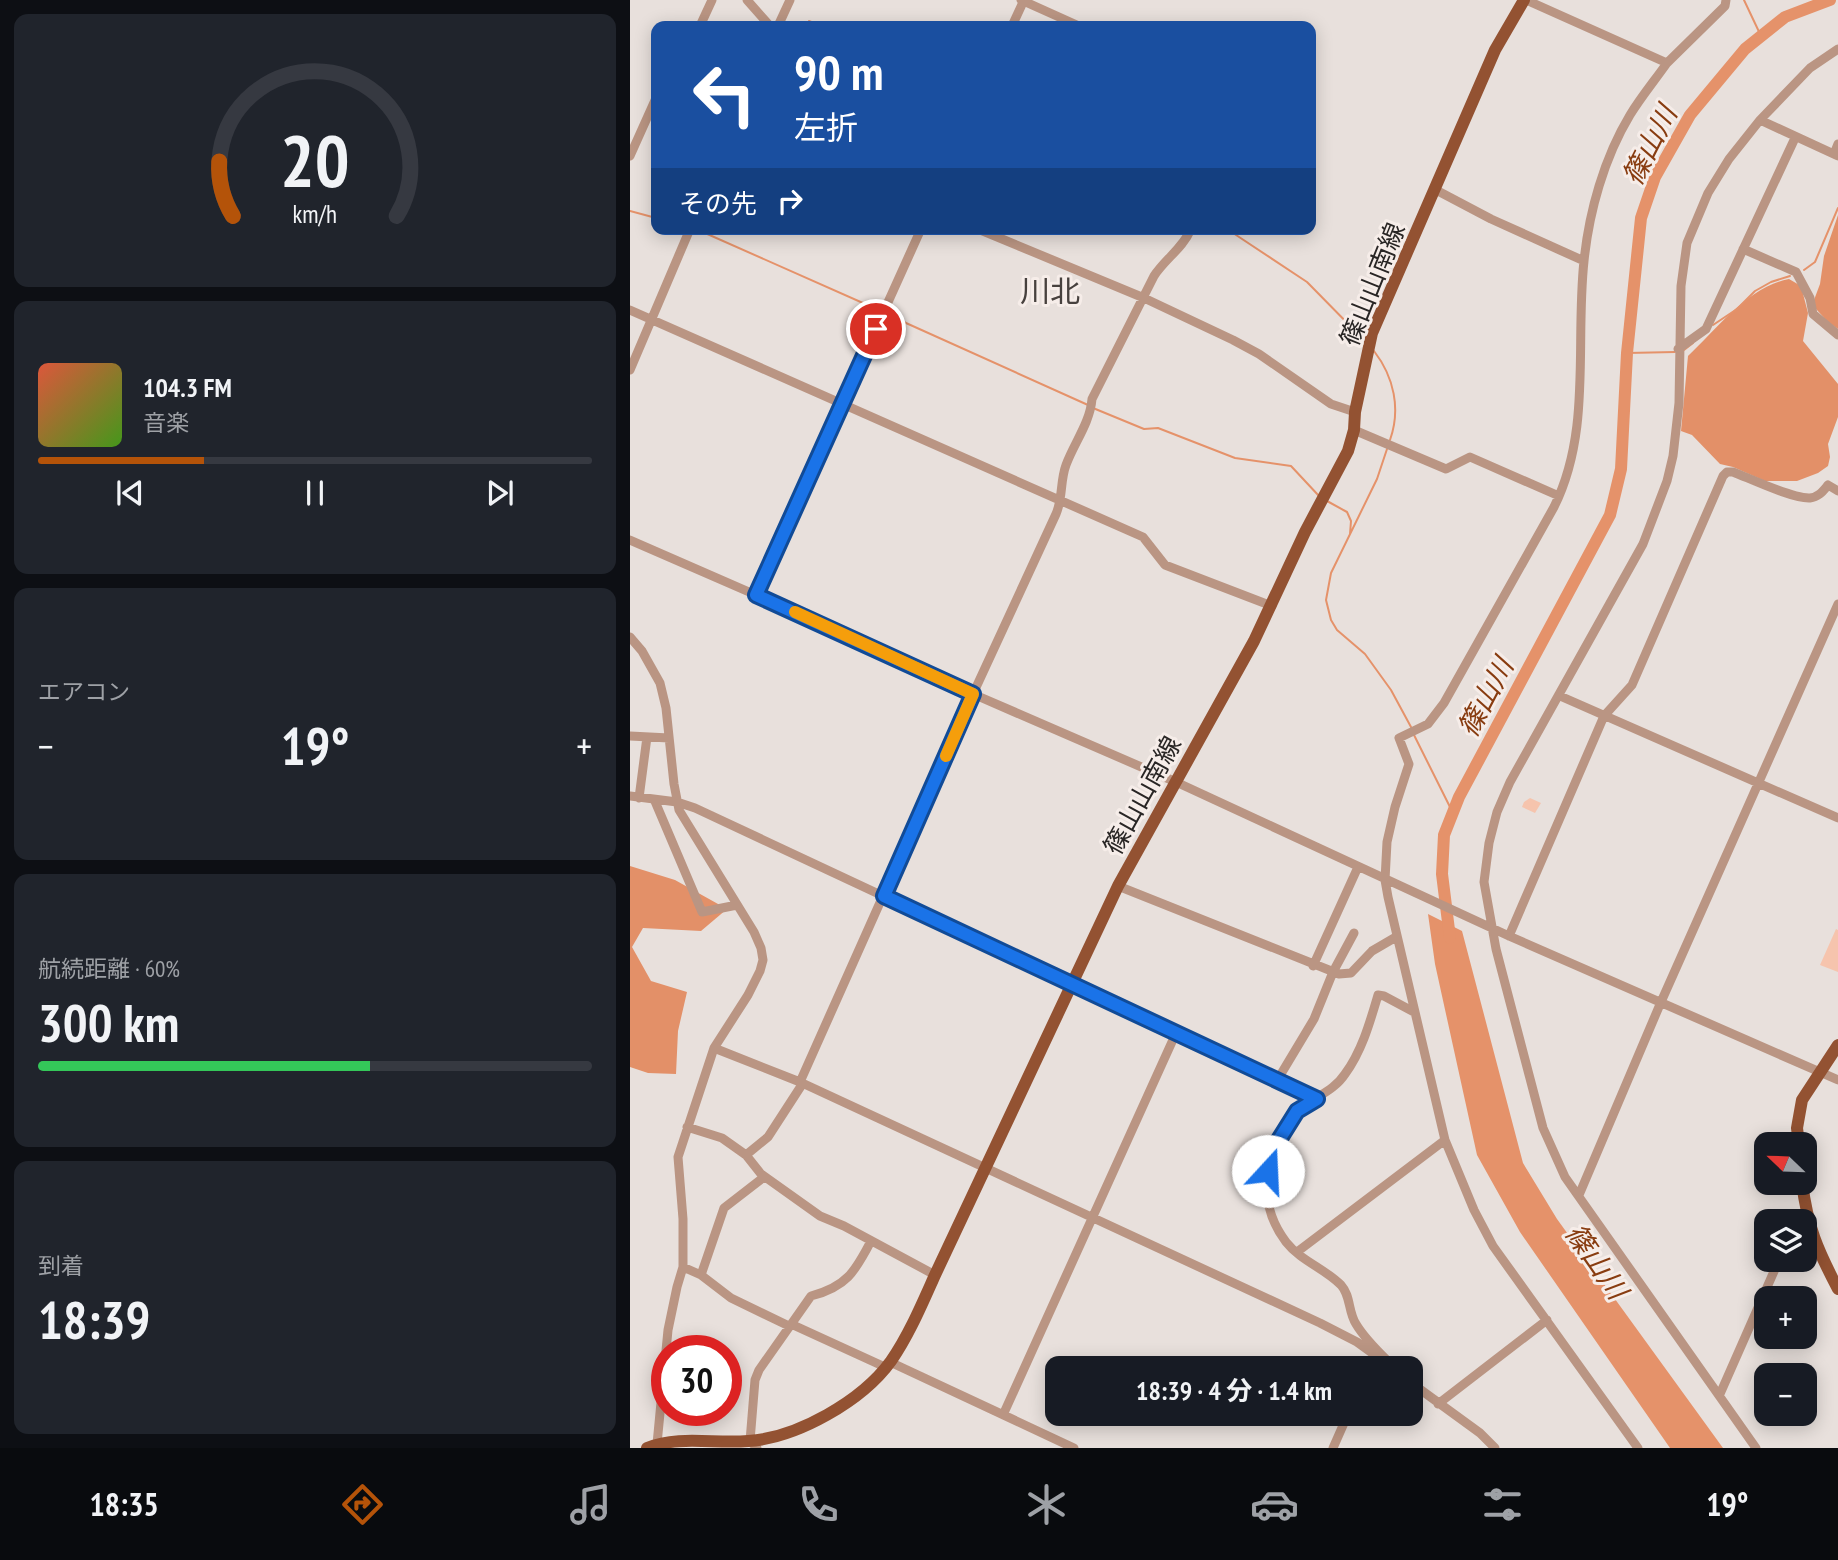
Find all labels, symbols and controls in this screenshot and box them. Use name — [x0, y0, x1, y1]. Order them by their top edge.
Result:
text: 90 m — [794, 40, 883, 104]
icon: left — [679, 49, 770, 140]
water label: 篠山川 — [1613, 97, 1686, 191]
text: 左折 — [794, 106, 858, 148]
text: 20 — [280, 113, 350, 207]
icon: right — [771, 182, 809, 220]
text: その先 — [679, 187, 757, 220]
text: km/h — [293, 198, 337, 230]
street label: 篠山山南線 — [1332, 218, 1412, 350]
district label: 川北 — [1020, 271, 1080, 310]
pin — [846, 299, 906, 359]
icon: arrive — [857, 310, 895, 348]
text: 104.3 FM — [143, 371, 232, 404]
text: 音楽 — [143, 408, 189, 437]
icon: previous — [111, 474, 149, 512]
icon: pause — [296, 474, 334, 512]
icon: next — [481, 474, 519, 512]
water label: 篠山川 — [1449, 649, 1522, 743]
text: エアコン — [38, 677, 130, 706]
text: 19° — [281, 712, 349, 779]
text: − — [38, 721, 54, 770]
text: + — [576, 721, 592, 770]
street label: 篠山山南線 — [1096, 730, 1188, 860]
text: 航続距離 · 60% — [38, 954, 180, 983]
text: 300 km — [38, 989, 179, 1056]
north arrow — [1754, 1132, 1816, 1195]
map controls — [1754, 1132, 1817, 1426]
position arrow — [1231, 1134, 1305, 1208]
button: layers — [1754, 1209, 1817, 1272]
water label: 篠山川 — [1558, 1216, 1638, 1308]
text: 到着 — [38, 1251, 84, 1280]
text: 18:39 — [38, 1286, 150, 1353]
button: + — [1754, 1286, 1817, 1349]
speed limit sign: 30 — [651, 1335, 742, 1426]
button: − — [1754, 1363, 1817, 1426]
text: 18:39 · 4 分 · 1.4 km — [1136, 1374, 1332, 1407]
icon: directions — [338, 1480, 387, 1529]
icon: music — [566, 1480, 615, 1529]
icon: phone — [794, 1480, 843, 1529]
icon: climate — [1022, 1480, 1071, 1529]
icon: car — [1250, 1480, 1299, 1529]
icon: filters — [1478, 1480, 1527, 1529]
text: 18:35 — [90, 1483, 159, 1525]
text: 19° — [1706, 1483, 1748, 1525]

